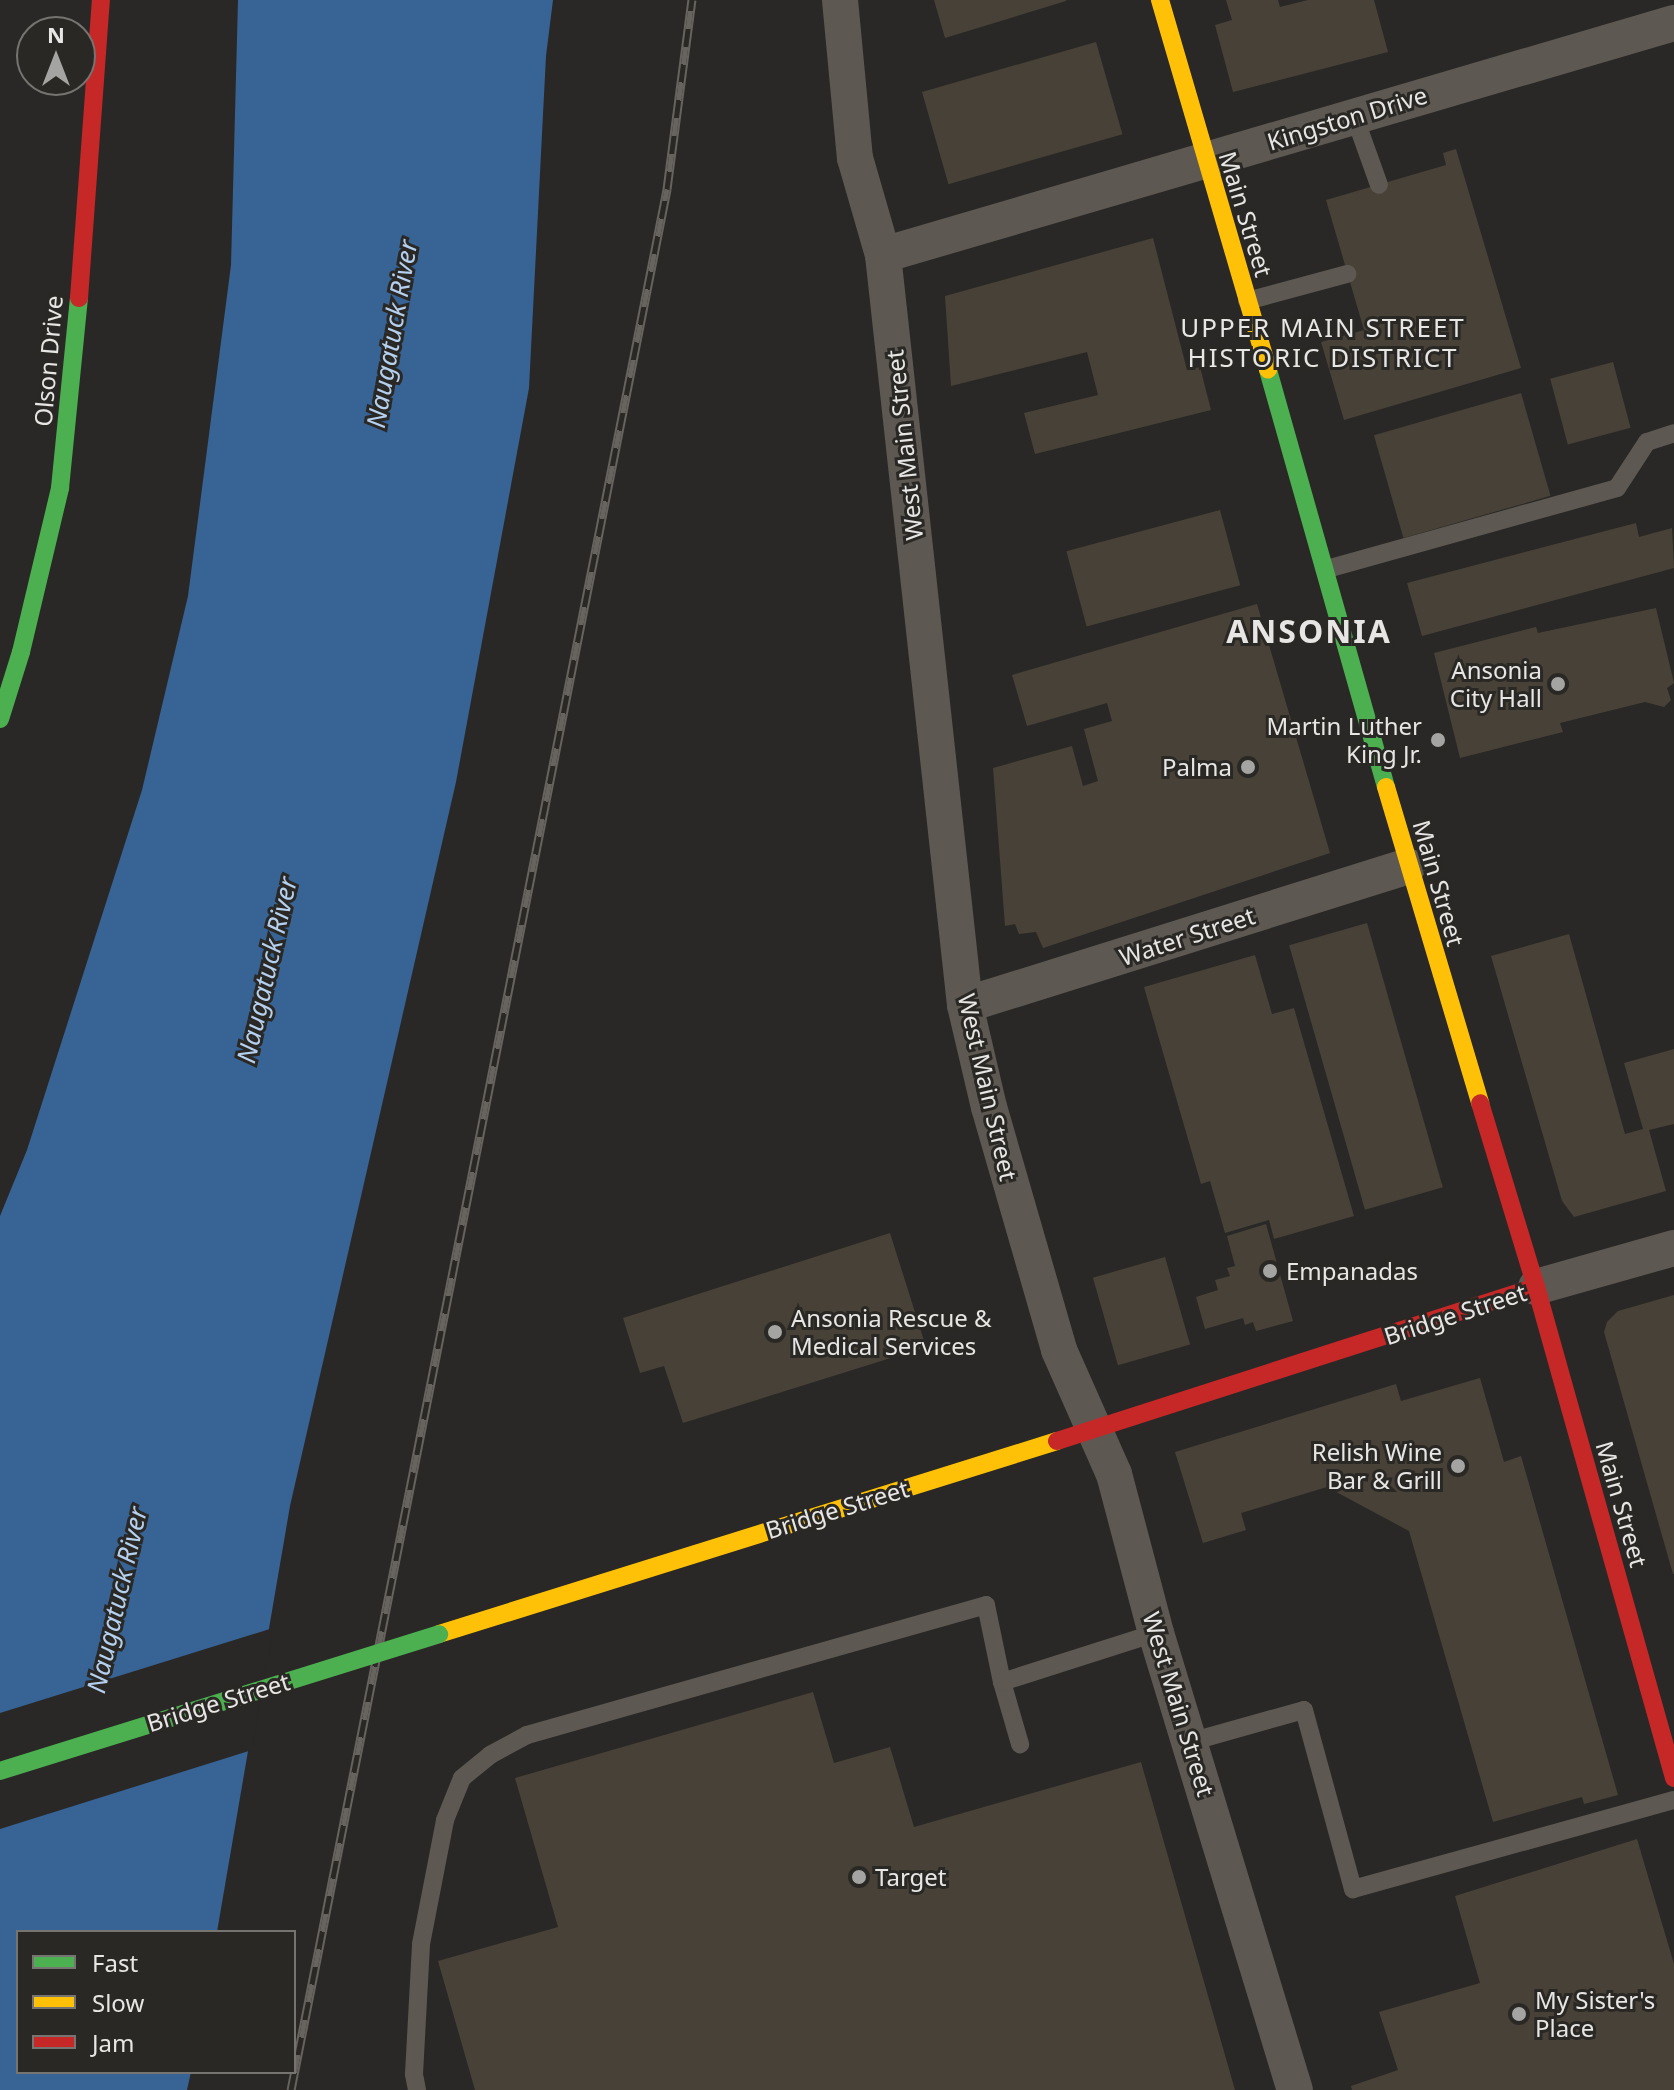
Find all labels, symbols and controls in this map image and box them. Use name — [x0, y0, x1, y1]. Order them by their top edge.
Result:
north arrow — [16, 16, 96, 96]
text: N — [47, 19, 65, 49]
street label: Kingston Drive — [1264, 80, 1430, 156]
street label: Main Street — [1213, 148, 1279, 280]
water label: Naugatuck River — [360, 238, 424, 430]
street label: Olson Drive — [28, 294, 68, 428]
district label: UPPER MAIN STREET HISTORIC DISTRICT — [1180, 312, 1466, 374]
street label: West Main Street — [880, 348, 928, 542]
district label: ANSONIA — [1226, 612, 1392, 650]
place label: Ansonia City Hall — [1450, 656, 1542, 712]
marker: Ansonia City Hall — [1549, 675, 1567, 693]
place label: Martin Luther King Jr. — [1267, 712, 1422, 768]
marker: Martin Luther King Jr. — [1429, 731, 1447, 749]
place label: Palma — [1162, 753, 1232, 781]
marker: Palma — [1239, 758, 1257, 776]
street label: Main Street — [1407, 817, 1471, 949]
water label: Naugatuck River — [230, 874, 304, 1066]
street label: Water Street — [1116, 901, 1258, 971]
street label: West Main Street — [952, 991, 1024, 1183]
place label: Empanadas — [1286, 1257, 1418, 1285]
marker: Empanadas — [1261, 1262, 1279, 1280]
street label: Bridge Street — [1380, 1277, 1530, 1351]
place label: Ansonia Rescue & Medical Services — [791, 1304, 992, 1360]
marker: Ansonia Rescue & Medical Services — [766, 1323, 784, 1341]
place label: Relish Wine Bar & Grill — [1312, 1438, 1442, 1494]
street label: Main Street — [1590, 1438, 1654, 1570]
marker: Relish Wine Bar & Grill — [1449, 1457, 1467, 1475]
street label: Bridge Street — [762, 1474, 912, 1544]
water label: Naugatuck River — [80, 1504, 154, 1696]
street label: West Main Street — [1137, 1608, 1221, 1800]
street label: Bridge Street — [143, 1667, 293, 1737]
place label: Target — [875, 1863, 947, 1891]
marker: Target — [850, 1868, 868, 1886]
legend — [16, 1930, 296, 2074]
text: Fast — [92, 1946, 138, 1979]
text: Slow — [92, 1986, 144, 2019]
place label: My Sister's Place — [1535, 1986, 1655, 2042]
marker: My Sister's Place — [1510, 2005, 1528, 2023]
text: Jam — [92, 2026, 134, 2059]

